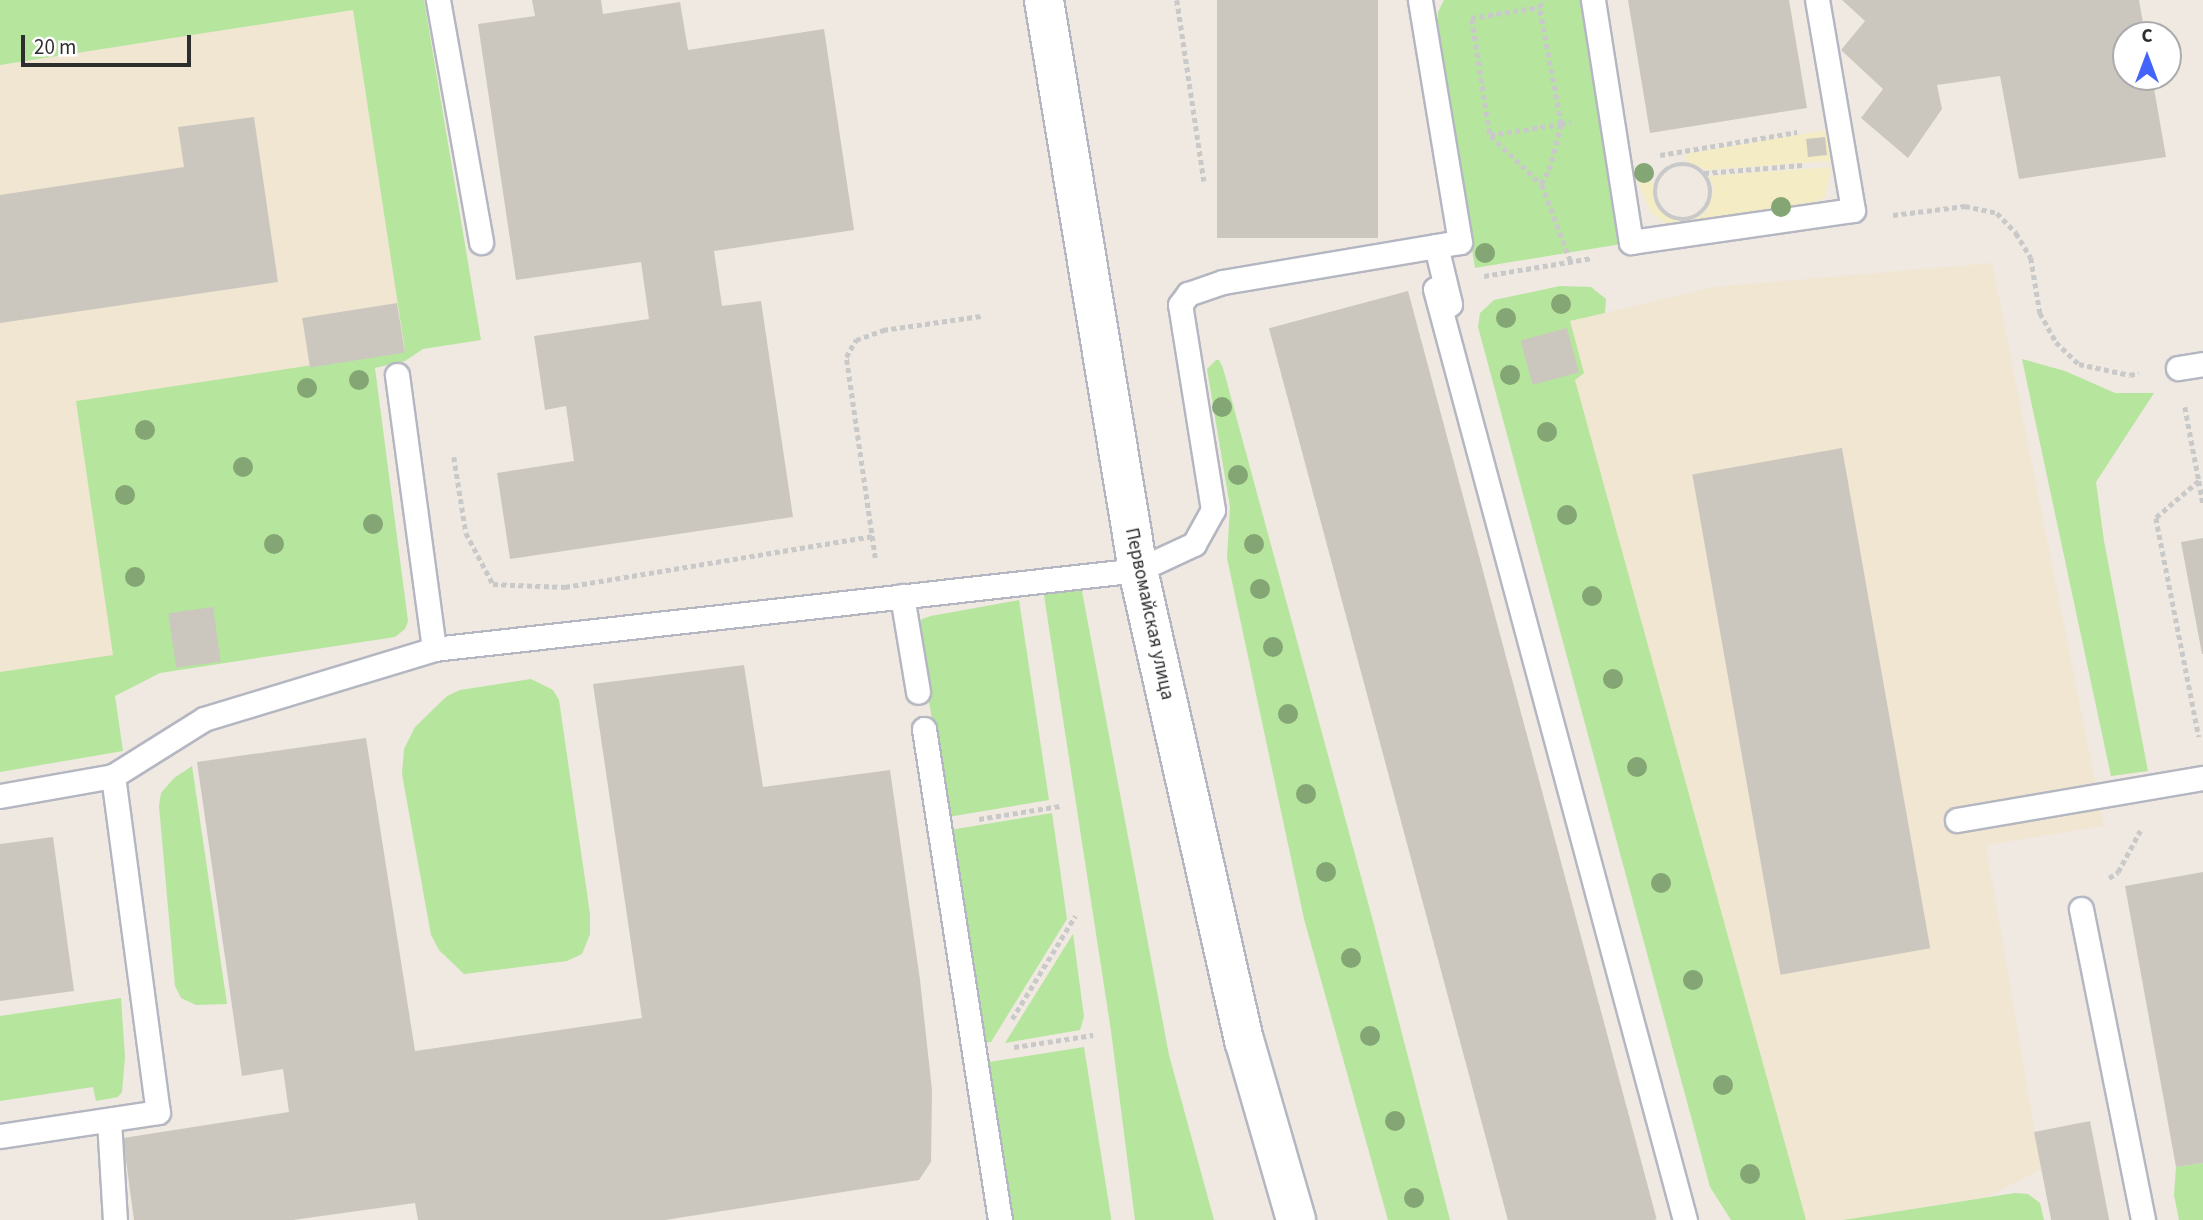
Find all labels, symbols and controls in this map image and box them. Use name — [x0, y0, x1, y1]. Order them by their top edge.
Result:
scale bar — [24, 21, 194, 65]
north arrow — [2112, 21, 2182, 91]
text: С — [2141, 23, 2153, 50]
text: 20 m — [34, 32, 76, 62]
street label: Первомайская улица — [1120, 526, 1178, 702]

